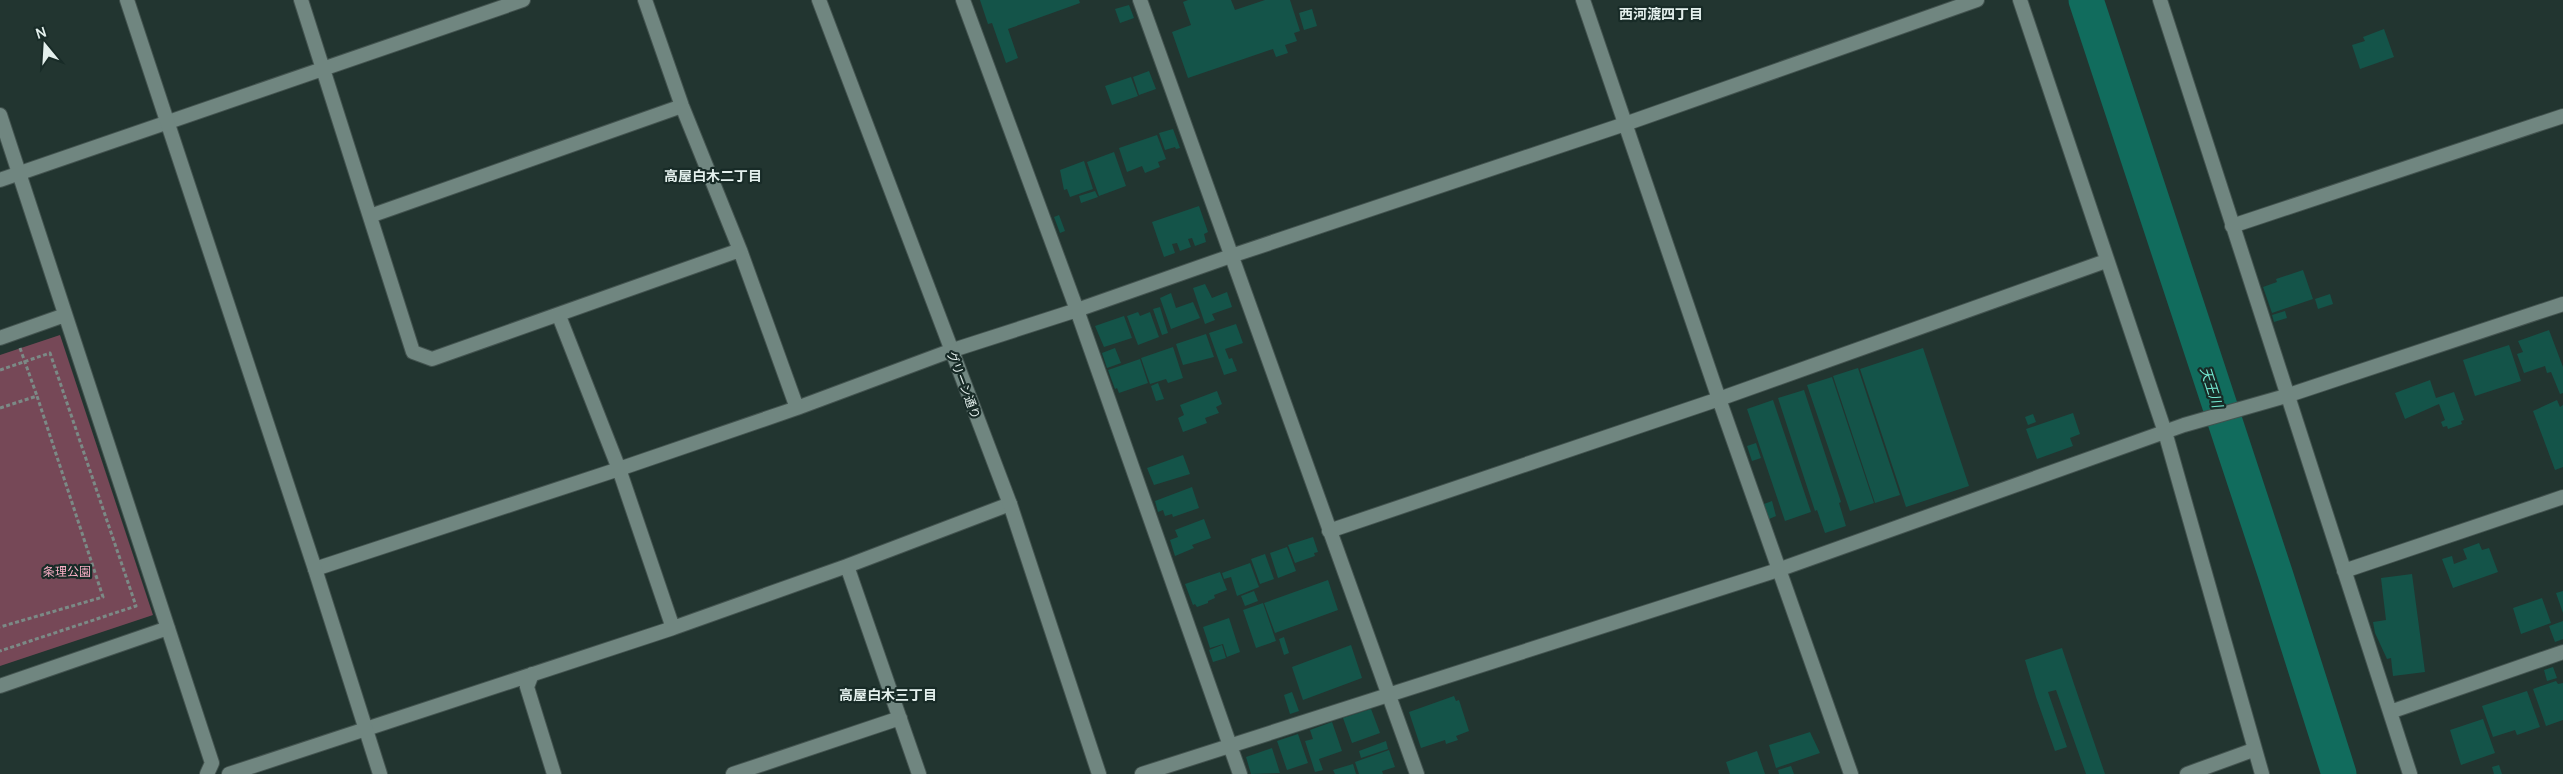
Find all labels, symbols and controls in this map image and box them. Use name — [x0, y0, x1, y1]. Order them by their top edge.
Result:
district label: 西河渡四丁目 — [1619, 4, 1703, 23]
north arrow — [20, 20, 70, 70]
text: N — [33, 22, 49, 43]
district label: 高屋白木二丁目 — [664, 166, 762, 185]
street label: グリーン通り — [943, 349, 985, 421]
water label: 天王川 — [2196, 364, 2228, 412]
park label: 条理公園 — [43, 563, 91, 580]
district label: 高屋白木三丁目 — [839, 685, 937, 704]

